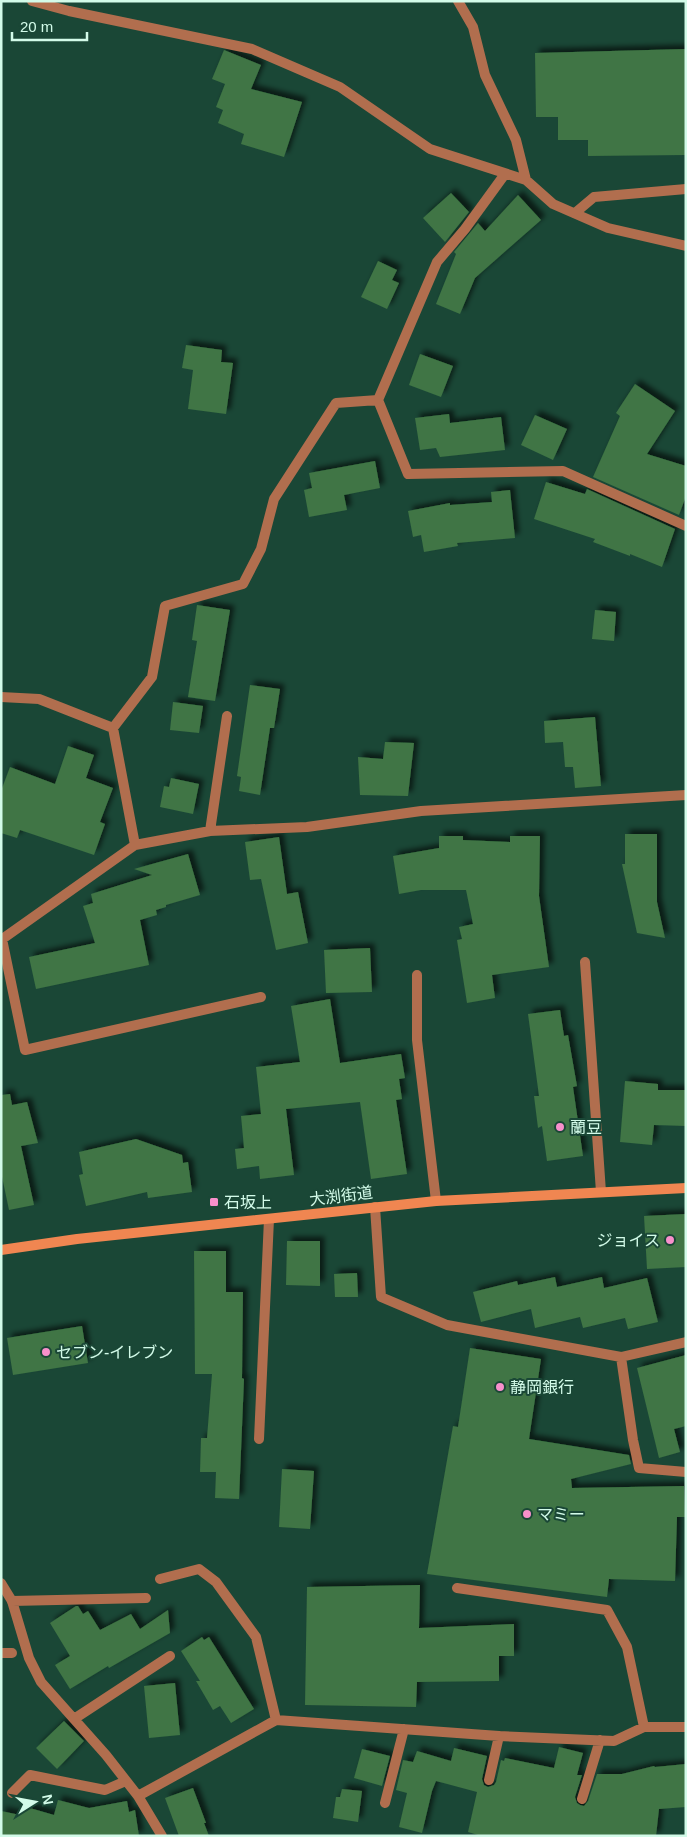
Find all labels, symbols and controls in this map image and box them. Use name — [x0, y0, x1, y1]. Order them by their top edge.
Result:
scale bar — [12, 10, 88, 42]
text: 20 m — [20, 18, 53, 35]
place label: 蘭豆 — [570, 1119, 602, 1136]
marker: 蘭豆 — [554, 1121, 566, 1133]
street label: 大渕街道 — [308, 1184, 374, 1208]
place label: 石坂上 — [224, 1194, 272, 1211]
marker: 石坂上 — [208, 1196, 220, 1208]
place label: ジョイス — [596, 1232, 660, 1249]
marker: ジョイス — [664, 1234, 676, 1246]
place label: セブン-イレブン — [56, 1344, 173, 1361]
marker: セブン-イレブン — [40, 1346, 52, 1358]
place label: 静岡銀行 — [510, 1379, 574, 1396]
marker: 静岡銀行 — [494, 1381, 506, 1393]
place label: マミー — [537, 1506, 585, 1523]
marker: マミー — [521, 1508, 533, 1520]
north arrow — [10, 1777, 60, 1827]
text: N — [39, 1793, 57, 1806]

